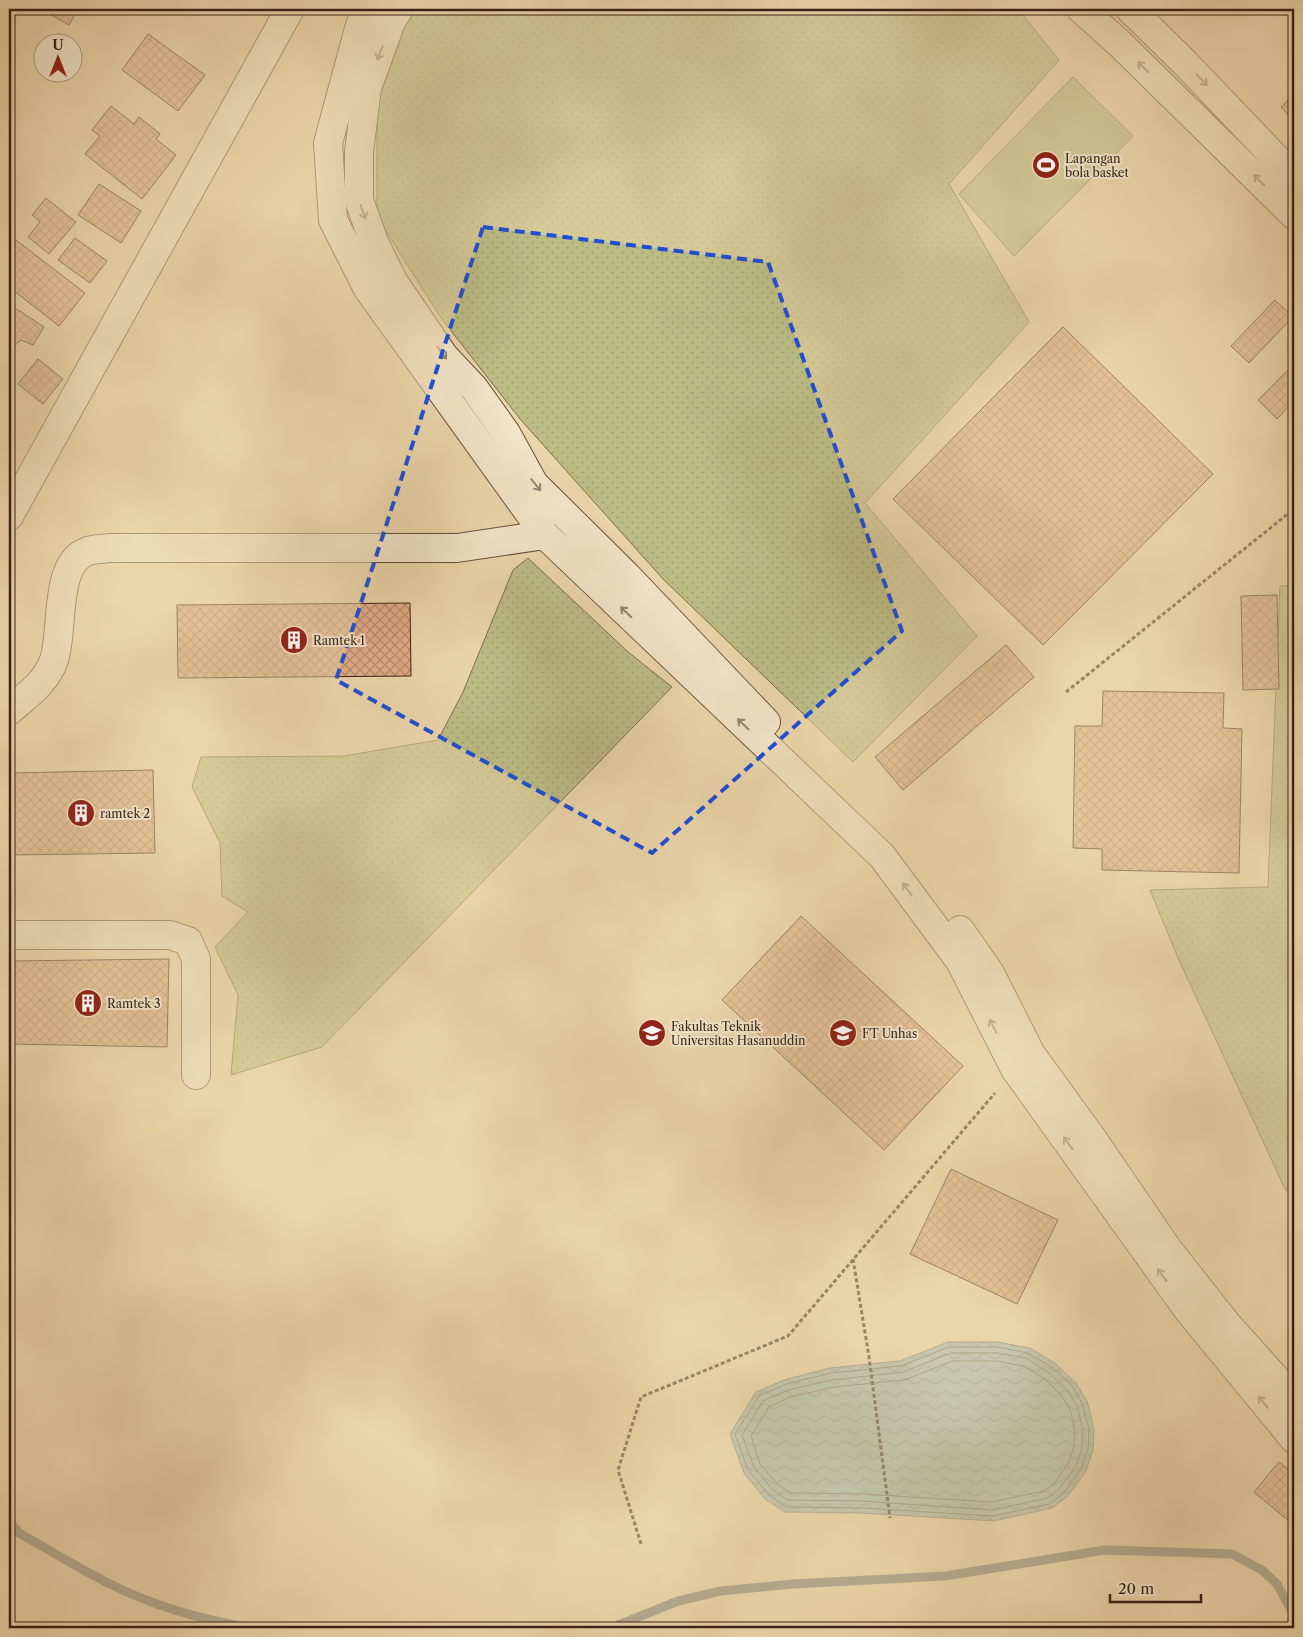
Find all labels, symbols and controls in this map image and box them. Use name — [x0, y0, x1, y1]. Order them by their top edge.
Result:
north arrow — [32, 32, 82, 82]
text: U — [52, 36, 64, 54]
one-way arrow — [375, 45, 384, 60]
one-way arrow — [1137, 61, 1150, 73]
one-way arrow — [1196, 74, 1208, 86]
sports icon: Lapangan bola basket — [1031, 150, 1061, 180]
place label: Lapangan bola basket — [1065, 151, 1130, 180]
one-way arrow — [1254, 175, 1266, 187]
one-way arrow — [359, 204, 369, 220]
one-way arrow — [437, 346, 447, 360]
one-way arrow — [531, 478, 542, 491]
one-way arrow — [620, 606, 632, 618]
building icon: Ramtek 1 — [279, 625, 309, 655]
place label: Ramtek 1 — [313, 633, 365, 648]
one-way arrow — [737, 718, 750, 730]
building icon: ramtek 2 — [66, 798, 96, 828]
place label: ramtek 2 — [100, 806, 150, 821]
one-way arrow — [902, 882, 912, 896]
building icon: Ramtek 3 — [73, 988, 103, 1018]
place label: Ramtek 3 — [107, 996, 161, 1011]
school or university icon: Fakultas Teknik Universitas Hasanuddin — [637, 1018, 667, 1048]
school or university icon: FT Unhas — [828, 1018, 858, 1048]
place label: Fakultas Teknik Universitas Hasanuddin — [671, 1019, 806, 1048]
one-way arrow — [988, 1019, 997, 1034]
place label: FT Unhas — [862, 1026, 917, 1041]
one-way arrow — [1062, 1136, 1073, 1150]
one-way arrow — [1157, 1268, 1167, 1282]
one-way arrow — [1258, 1396, 1269, 1409]
scale bar — [1110, 1572, 1202, 1604]
text: 20 m — [1118, 1579, 1154, 1598]

